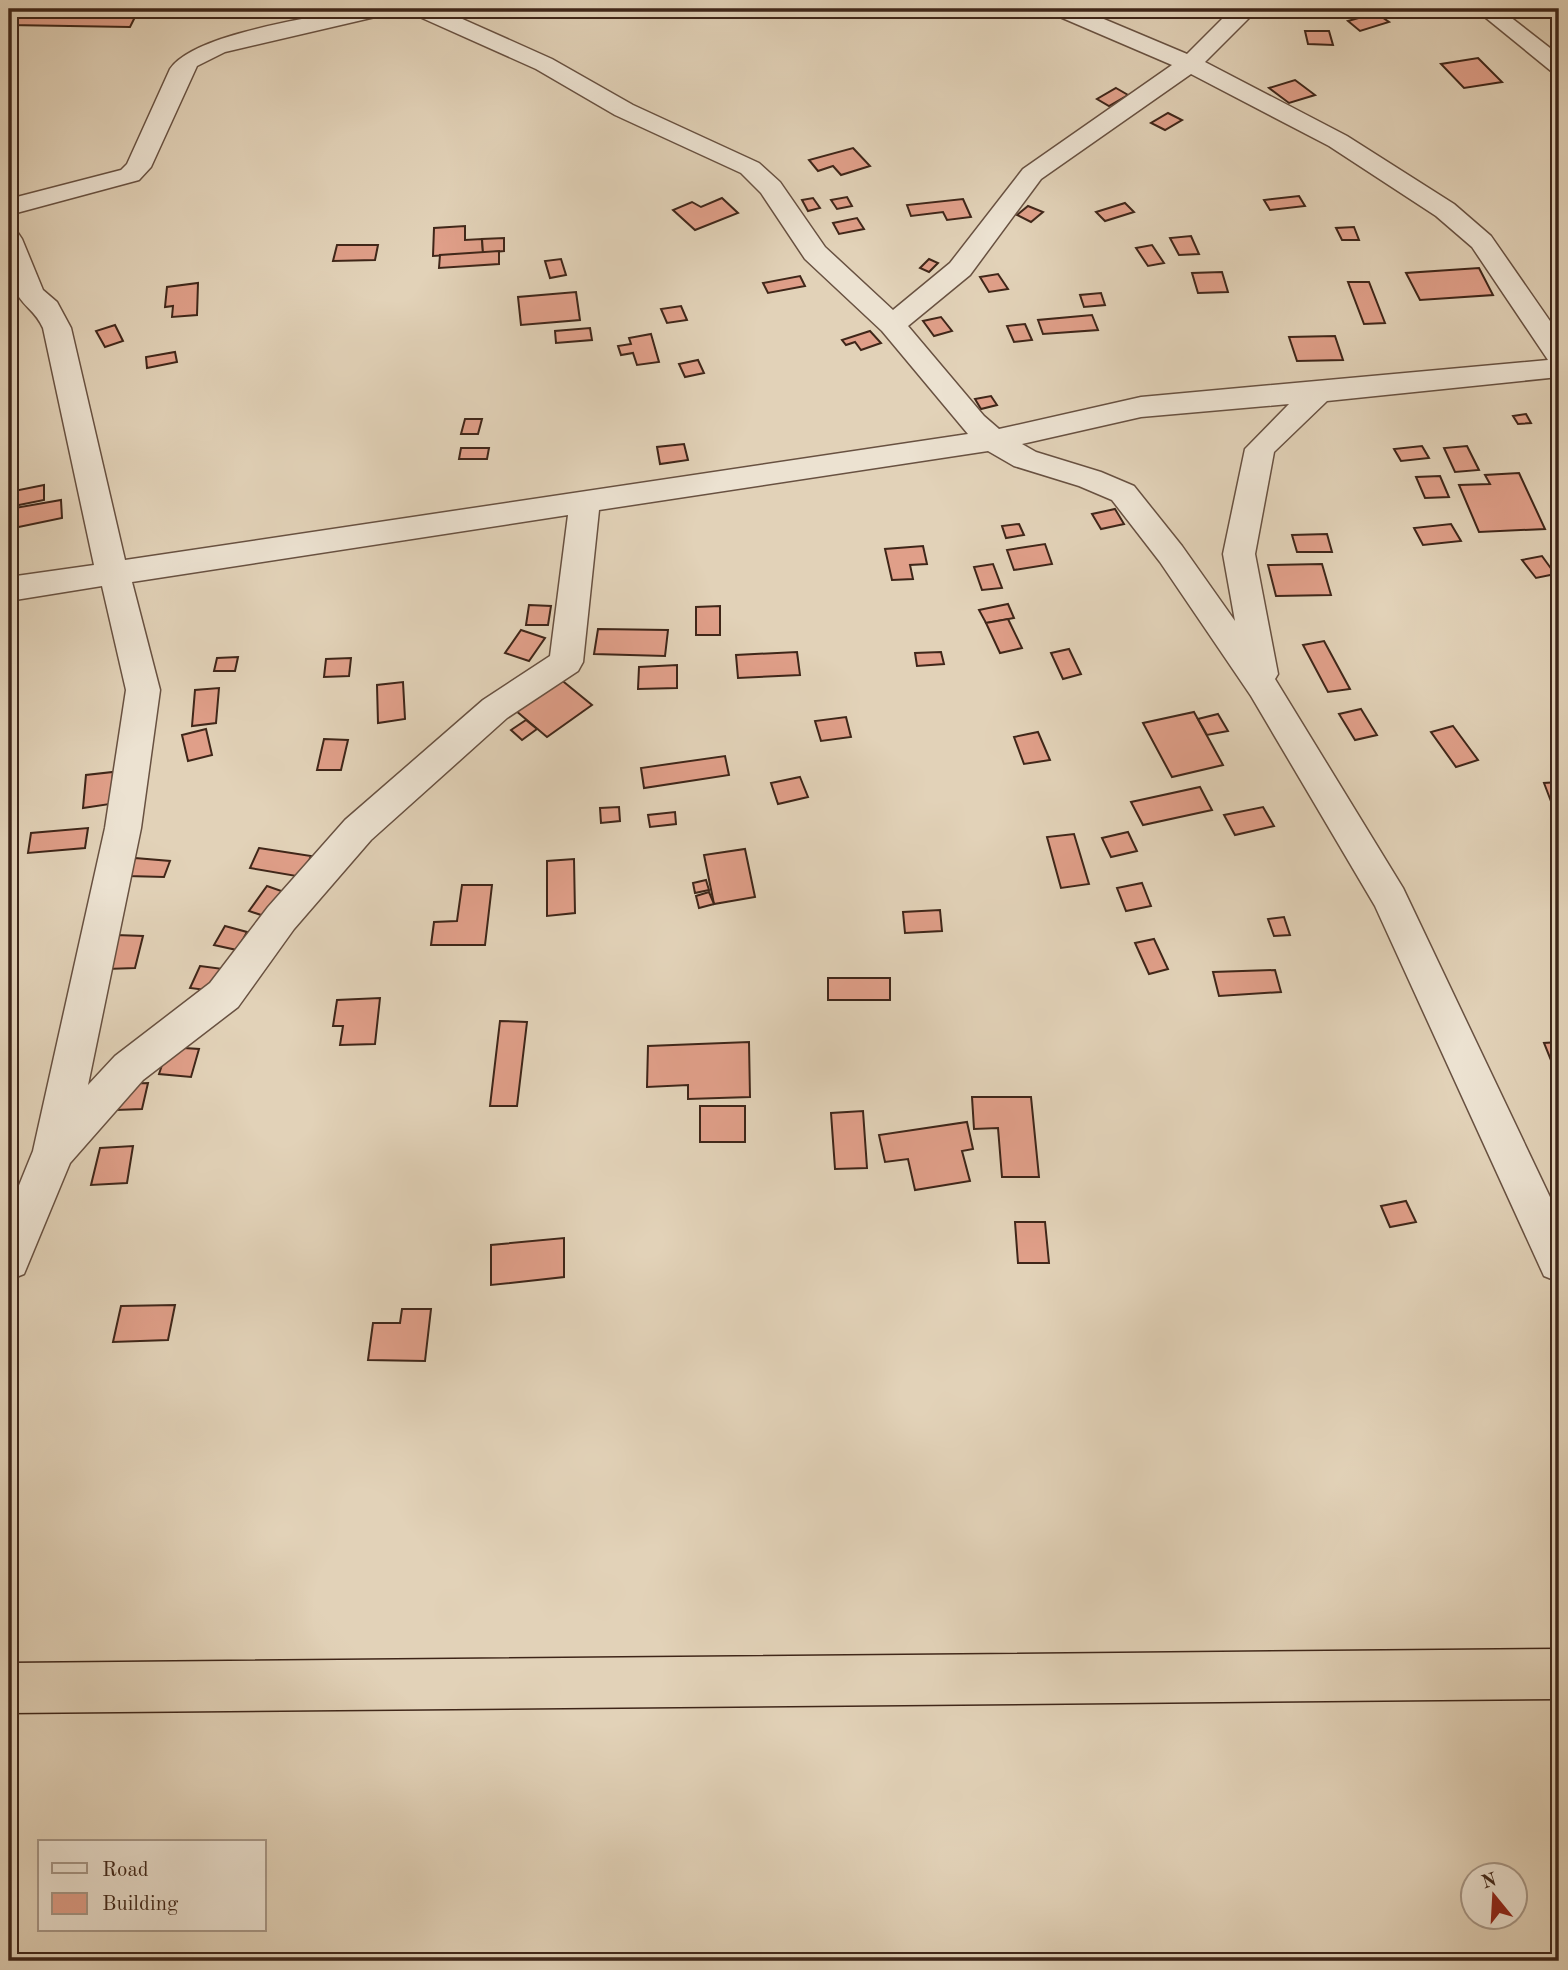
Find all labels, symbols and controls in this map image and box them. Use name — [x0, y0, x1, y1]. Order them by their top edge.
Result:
legend — [38, 1840, 266, 1932]
text: Road — [102, 1860, 149, 1881]
north arrow — [1460, 1862, 1530, 1932]
text: N — [1480, 1871, 1500, 1893]
text: Building — [102, 1894, 179, 1915]

